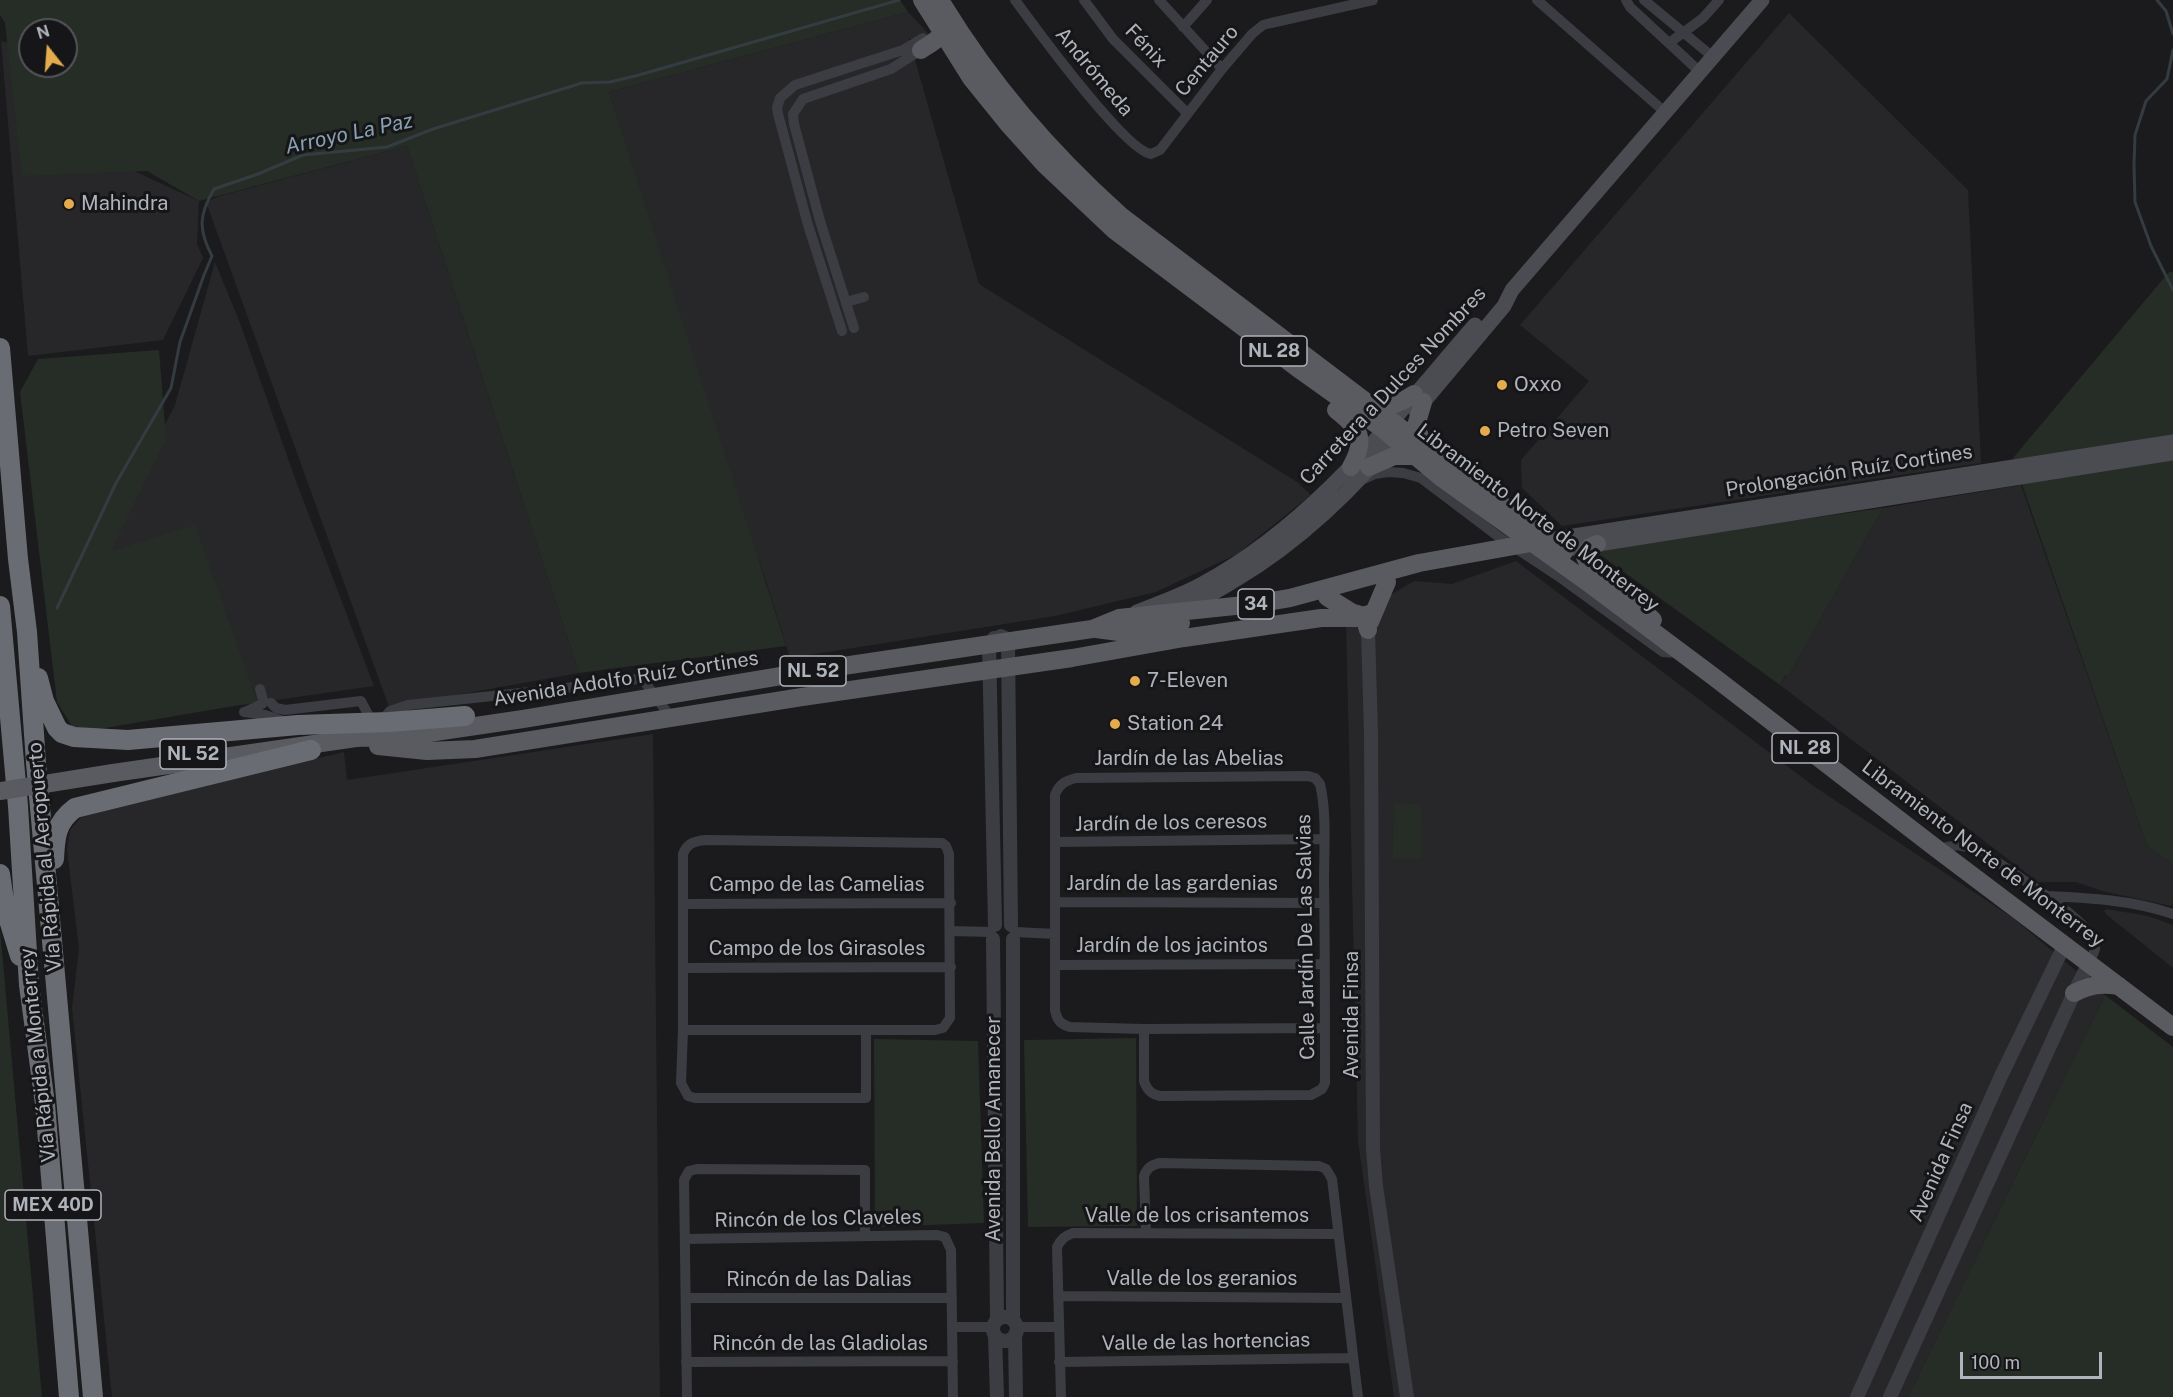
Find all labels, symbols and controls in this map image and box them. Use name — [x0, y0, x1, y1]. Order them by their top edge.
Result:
north arrow — [18, 18, 78, 78]
street label: Fénix — [1120, 19, 1172, 73]
street label: Centauro — [1170, 20, 1244, 102]
text: N — [34, 21, 52, 43]
street label: Andrómeda — [1050, 23, 1138, 121]
water label: Arroyo La Paz — [283, 108, 415, 160]
place label: Mahindra — [81, 192, 168, 216]
marker: Mahindra — [62, 197, 76, 211]
street label: Carretera a Dulces Nombres — [1295, 282, 1491, 490]
road number: NL 28 — [1241, 336, 1307, 366]
place label: Oxxo — [1514, 373, 1562, 397]
marker: Oxxo — [1495, 378, 1509, 392]
street label: Libramiento Norte de Monterrey — [1412, 419, 1664, 617]
place label: Petro Seven — [1497, 419, 1609, 443]
marker: Petro Seven — [1478, 424, 1492, 438]
street label: Prolongación Ruíz Cortines — [1724, 440, 1974, 502]
road number: 34 — [1238, 589, 1274, 619]
street label: Avenida Adolfo Ruíz Cortines — [492, 646, 760, 712]
road number: NL 52 — [780, 656, 846, 686]
place label: 7-Eleven — [1147, 669, 1228, 693]
marker: 7-Eleven — [1128, 674, 1142, 688]
place label: Station 24 — [1127, 712, 1223, 736]
marker: Station 24 — [1108, 717, 1122, 731]
road number: NL 28 — [1772, 733, 1838, 763]
road number: NL 52 — [160, 739, 226, 769]
street label: Vía Rápida al Aeropuerto — [23, 741, 67, 973]
street label: Jardín de las Abelias — [1094, 747, 1284, 771]
street label: Libramiento Norte de Monterrey — [1857, 755, 2109, 953]
street label: Jardín de los ceresos — [1075, 809, 1267, 837]
street label: Calle Jardín De Las Salvias — [1292, 814, 1320, 1060]
street label: Jardín de las gardenias — [1066, 872, 1278, 896]
street label: Campo de las Camelias — [709, 873, 925, 897]
street label: Jardín de los jacintos — [1076, 934, 1268, 958]
street label: Campo de los Girasoles — [709, 937, 925, 961]
street label: Vía Rápida a Monterrey — [15, 947, 61, 1163]
street label: Avenida Finsa — [1340, 951, 1364, 1079]
street label: Avenida Bello Amanecer — [982, 1016, 1006, 1242]
street label: Avenida Finsa — [1904, 1099, 1978, 1225]
road number: MEX 40D — [5, 1190, 101, 1220]
street label: Valle de los crisantemos — [1085, 1204, 1309, 1228]
street label: Rincón de los Claveles — [714, 1205, 922, 1233]
street label: Valle de los geranios — [1107, 1267, 1297, 1291]
street label: Rincón de las Dalias — [726, 1268, 912, 1292]
street label: Valle de las hortencias — [1101, 1328, 1311, 1356]
street label: Rincón de las Gladiolas — [712, 1332, 928, 1356]
scale bar — [1963, 1340, 2106, 1378]
text: 100 m — [1971, 1352, 2020, 1373]

